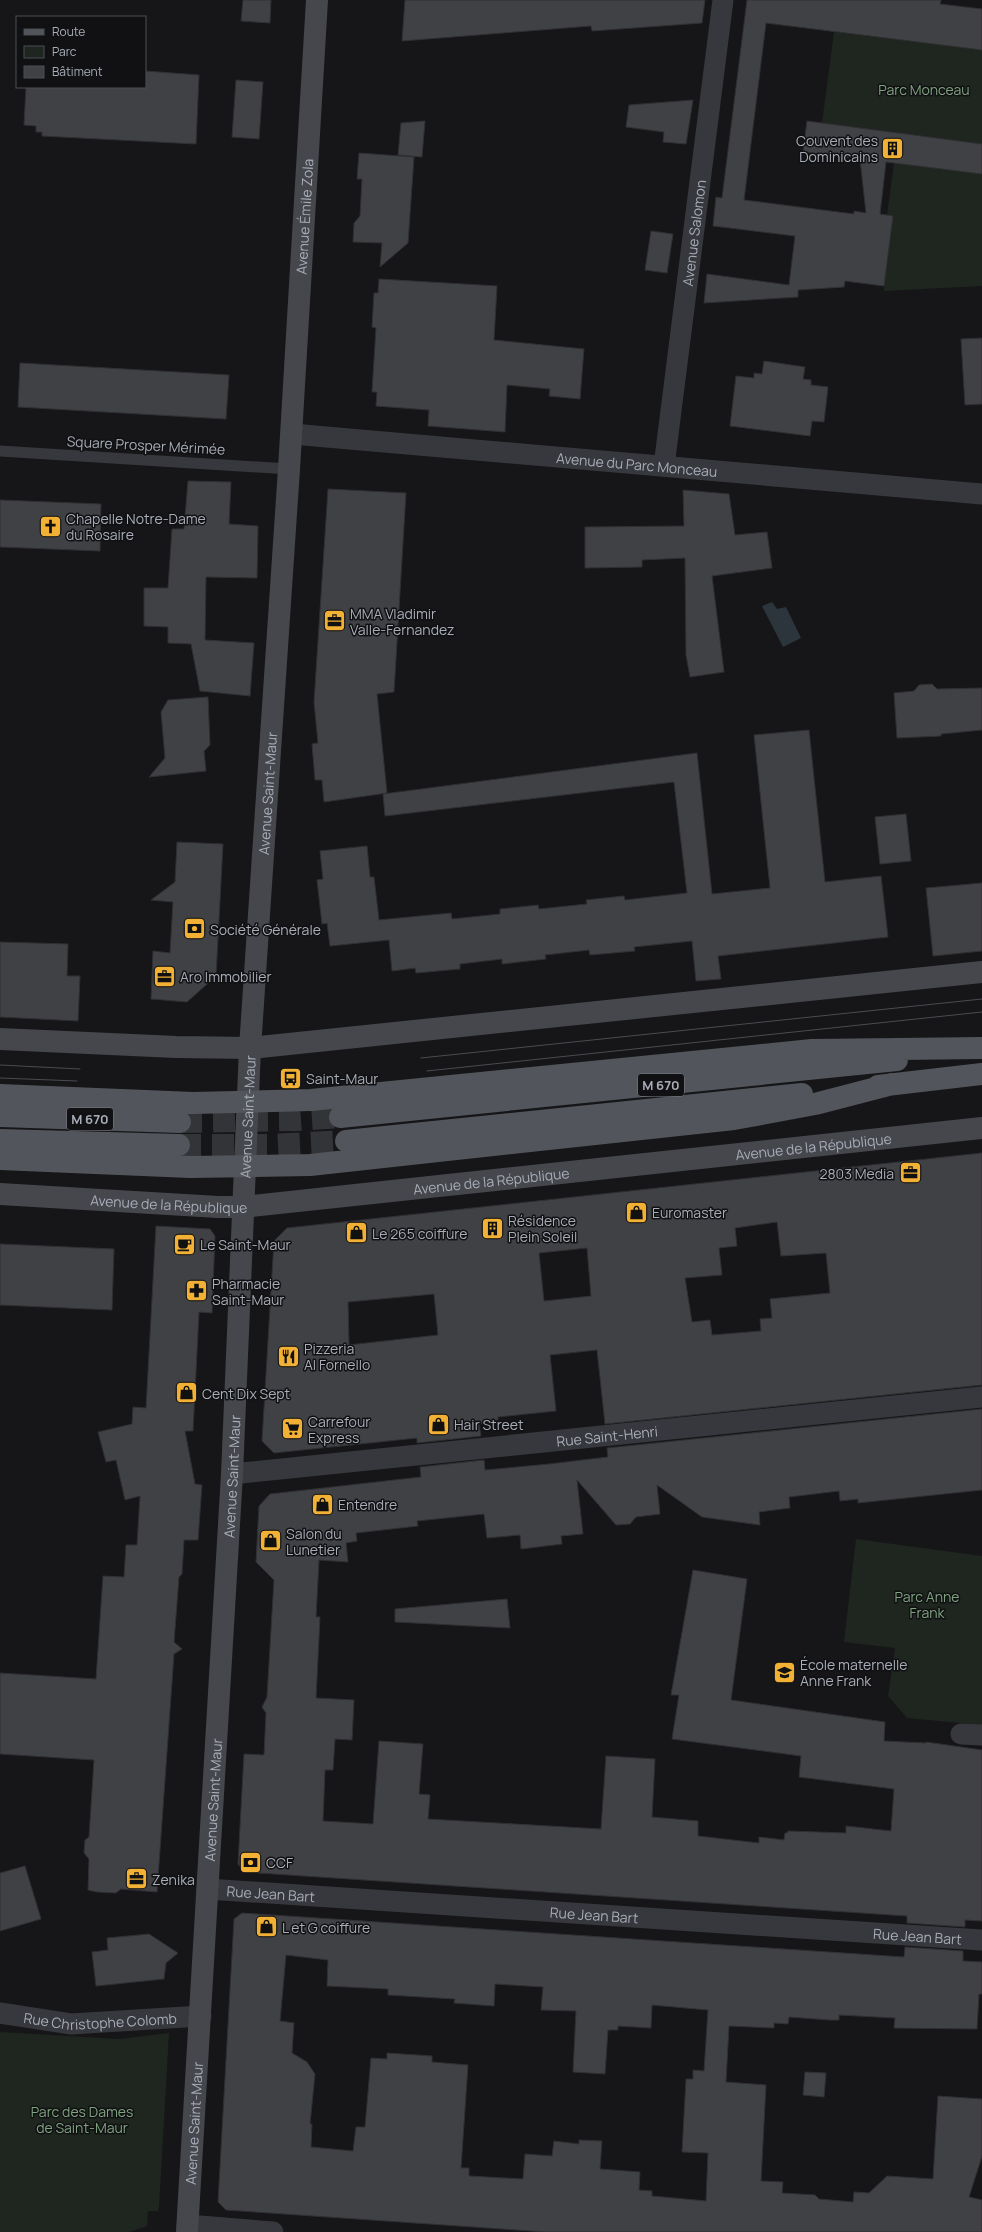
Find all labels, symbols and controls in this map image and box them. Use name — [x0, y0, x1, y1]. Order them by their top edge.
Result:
legend — [16, 16, 146, 88]
text: Route — [52, 23, 85, 40]
text: Parc — [52, 43, 77, 60]
text: Bâtiment — [52, 63, 103, 80]
park label: Parc Monceau — [878, 80, 970, 99]
place label: Couvent des Dominicains — [796, 131, 878, 166]
building icon: Couvent des Dominicains — [880, 135, 906, 161]
street label: Avenue Émile Zola — [291, 158, 317, 275]
street label: Avenue Salomon — [677, 178, 710, 287]
street label: Square Prosper Mérimée — [66, 431, 226, 459]
street label: Avenue du Parc Monceau — [555, 448, 718, 480]
place label: Chapelle Notre-Dame du Rosaire — [66, 509, 206, 544]
church icon: Chapelle Notre-Dame du Rosaire — [37, 513, 63, 539]
place label: MMA Vladimir Valle-Fernandez — [350, 604, 455, 639]
office icon: MMA Vladimir Valle-Fernandez — [321, 608, 347, 634]
street label: Avenue Saint-Maur — [254, 731, 281, 855]
bank icon: Société Générale — [182, 916, 208, 942]
place label: Société Générale — [210, 920, 321, 939]
office icon: Aro Immobilier — [152, 963, 178, 989]
place label: Aro Immobilier — [180, 967, 271, 986]
street label: Avenue Saint-Maur — [235, 1055, 259, 1179]
bus stop icon: Saint-Maur — [277, 1065, 303, 1091]
place label: Saint-Maur — [306, 1069, 378, 1088]
road number: M 670 — [638, 1074, 684, 1096]
road number: M 670 — [67, 1108, 113, 1130]
street label: Avenue de la République — [734, 1128, 892, 1164]
office icon: 2803 Media — [897, 1160, 923, 1186]
street label: Avenue de la République — [412, 1163, 570, 1198]
place label: 2803 Media — [820, 1164, 894, 1183]
street label: Avenue de la République — [90, 1190, 248, 1217]
shop icon: Euromaster — [623, 1199, 649, 1225]
place label: Euromaster — [652, 1203, 727, 1222]
place label: Résidence Plein Soleil — [508, 1211, 577, 1246]
building icon: Résidence Plein Soleil — [480, 1215, 506, 1241]
shop icon: Le 265 coiffure — [343, 1220, 369, 1246]
place label: Le 265 coiffure — [372, 1224, 467, 1243]
cafe icon: Le Saint-Maur — [172, 1231, 198, 1257]
place label: Le Saint-Maur — [200, 1235, 291, 1254]
place label: Pharmacie Saint-Maur — [212, 1274, 284, 1309]
pharmacy icon: Pharmacie Saint-Maur — [184, 1278, 210, 1304]
place label: Pizzeria Al Fornello — [304, 1339, 370, 1374]
restaurant icon: Pizzeria Al Fornello — [275, 1343, 301, 1369]
shop icon: Cent Dix Sept — [174, 1380, 200, 1406]
place label: Cent Dix Sept — [202, 1384, 290, 1403]
shop icon: Hair Street — [426, 1411, 452, 1437]
place label: Carrefour Express — [308, 1412, 370, 1447]
street label: Avenue Saint-Maur — [219, 1414, 244, 1538]
place label: Hair Street — [454, 1415, 524, 1434]
supermarket icon: Carrefour Express — [279, 1416, 305, 1442]
street label: Rue Saint-Henri — [555, 1421, 659, 1450]
shop icon: Entendre — [309, 1491, 335, 1517]
place label: Entendre — [338, 1495, 397, 1514]
place label: Salon du Lunetier — [286, 1524, 342, 1559]
shop icon: Salon du Lunetier — [258, 1528, 284, 1554]
park label: Parc Anne Frank — [895, 1587, 960, 1622]
place label: École maternelle Anne Frank — [800, 1655, 907, 1690]
school or university icon: École maternelle Anne Frank — [771, 1659, 797, 1685]
street label: Avenue Saint-Maur — [200, 1738, 226, 1862]
bank icon: CCF — [238, 1849, 264, 1875]
place label: CCF — [266, 1853, 293, 1872]
office icon: Zenika — [124, 1866, 150, 1892]
place label: Zenika — [152, 1870, 195, 1889]
street label: Rue Jean Bart — [226, 1881, 316, 1906]
street label: Rue Jean Bart — [549, 1902, 639, 1927]
shop icon: L et G coiffure — [253, 1914, 279, 1940]
place label: L et G coiffure — [282, 1918, 370, 1937]
street label: Rue Jean Bart — [873, 1923, 963, 1948]
street label: Rue Christophe Colomb — [23, 2007, 177, 2034]
street label: Avenue Saint-Maur — [180, 2061, 207, 2185]
park label: Parc des Dames de Saint-Maur — [31, 2102, 133, 2137]

